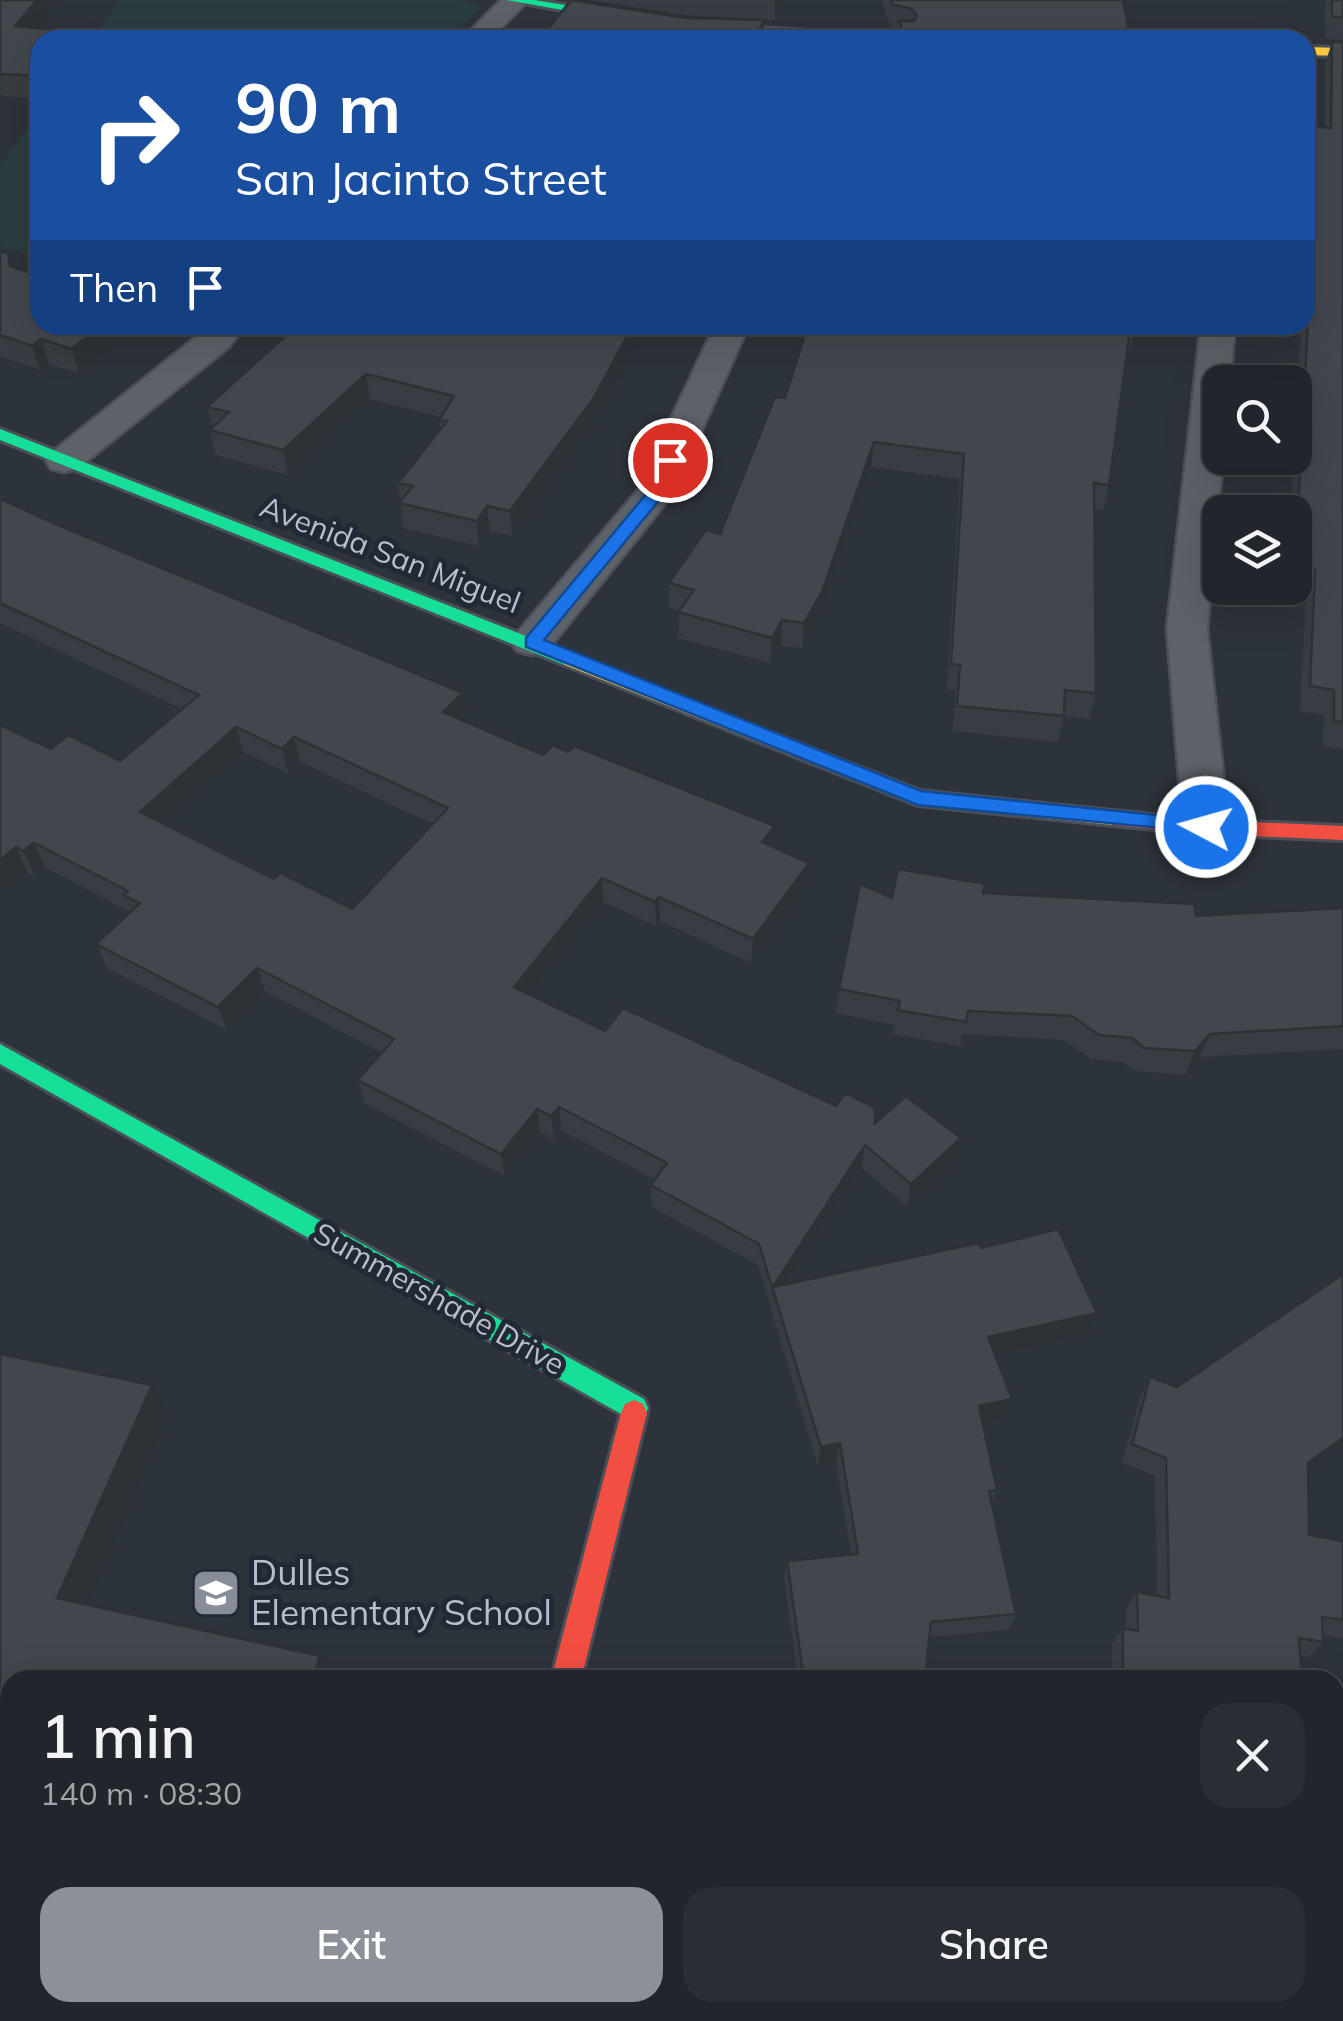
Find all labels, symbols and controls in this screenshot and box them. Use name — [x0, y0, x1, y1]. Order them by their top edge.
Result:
text: 90 m — [235, 63, 401, 151]
icon: right — [70, 70, 200, 200]
text: San Jacinto Street — [235, 150, 607, 206]
icon: arrive — [178, 260, 233, 315]
text: Then — [70, 264, 158, 312]
map controls — [1202, 365, 1312, 605]
button: search — [1202, 365, 1312, 475]
pin — [628, 418, 713, 503]
icon: arrive — [643, 433, 698, 488]
street label: Avenida San Miguel — [255, 487, 526, 621]
button: layers — [1202, 495, 1312, 605]
position arrow — [1154, 775, 1258, 879]
street label: Summershade Drive — [307, 1213, 572, 1383]
place label: Dulles Elementary School — [251, 1550, 552, 1634]
school or university icon: Dulles Elementary School — [190, 1567, 242, 1619]
text: 1 min — [40, 1698, 196, 1773]
button: close — [1200, 1703, 1305, 1808]
text: 140 m · 08:30 — [40, 1773, 242, 1813]
button: Exit — [40, 1887, 663, 2002]
button: Share — [683, 1887, 1305, 2002]

